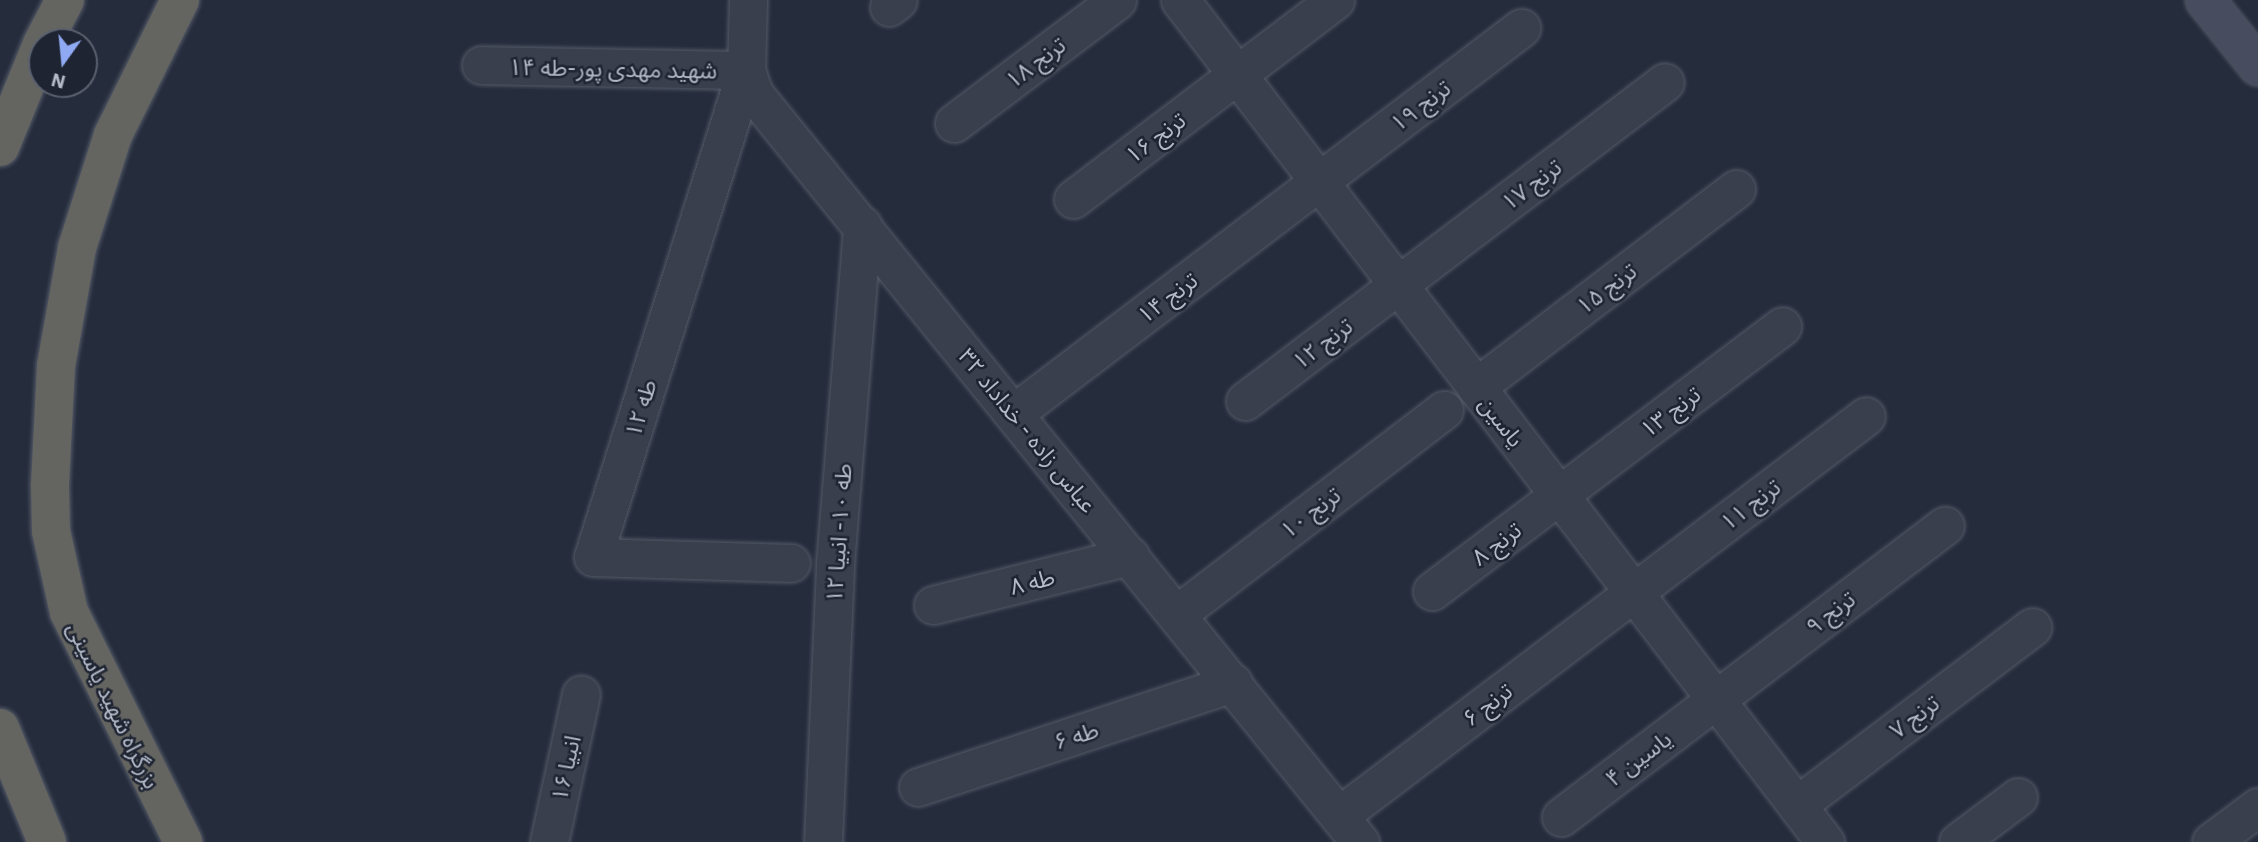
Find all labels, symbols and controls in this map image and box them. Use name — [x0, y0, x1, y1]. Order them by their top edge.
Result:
north arrow — [28, 28, 98, 98]
street label: ترنج ۱۸ — [999, 30, 1071, 94]
street label: شهید مهدی پور-طه ۱۴ — [508, 52, 718, 84]
text: N — [48, 68, 68, 95]
street label: ترنج ۱۹ — [1384, 73, 1456, 137]
street label: ترنج ۱۶ — [1119, 105, 1191, 169]
street label: ترنج ۱۷ — [1495, 152, 1567, 216]
street label: ترنج ۱۵ — [1570, 256, 1642, 320]
street label: ترنج ۱۴ — [1131, 265, 1203, 329]
street label: ترنج ۱۲ — [1286, 311, 1358, 375]
street label: عباس زاده - خداداد ۳۲ — [953, 342, 1103, 518]
street label: طه ۱۲ — [618, 376, 662, 440]
street label: ترنج ۱۳ — [1634, 379, 1706, 443]
street label: یاسین — [1474, 390, 1530, 452]
street label: طه ۱۰- انبیا ۱۲ — [819, 462, 857, 604]
street label: ترنج ۱۱ — [1714, 472, 1786, 536]
street label: ترنج ۱۰ — [1274, 480, 1346, 544]
street label: ترنج ۸ — [1466, 515, 1526, 571]
street label: طه ۸ — [1007, 562, 1057, 600]
street label: ترنج ۹ — [1800, 584, 1860, 640]
street label: بزرگراه شهید یاسینی — [62, 617, 166, 793]
street label: ترنج ۶ — [1457, 676, 1517, 732]
street label: ترنج ۷ — [1884, 688, 1944, 744]
street label: طه ۶ — [1050, 715, 1102, 755]
street label: یاسین ۴ — [1600, 724, 1676, 792]
street label: انبیا ۱۶ — [545, 733, 585, 803]

